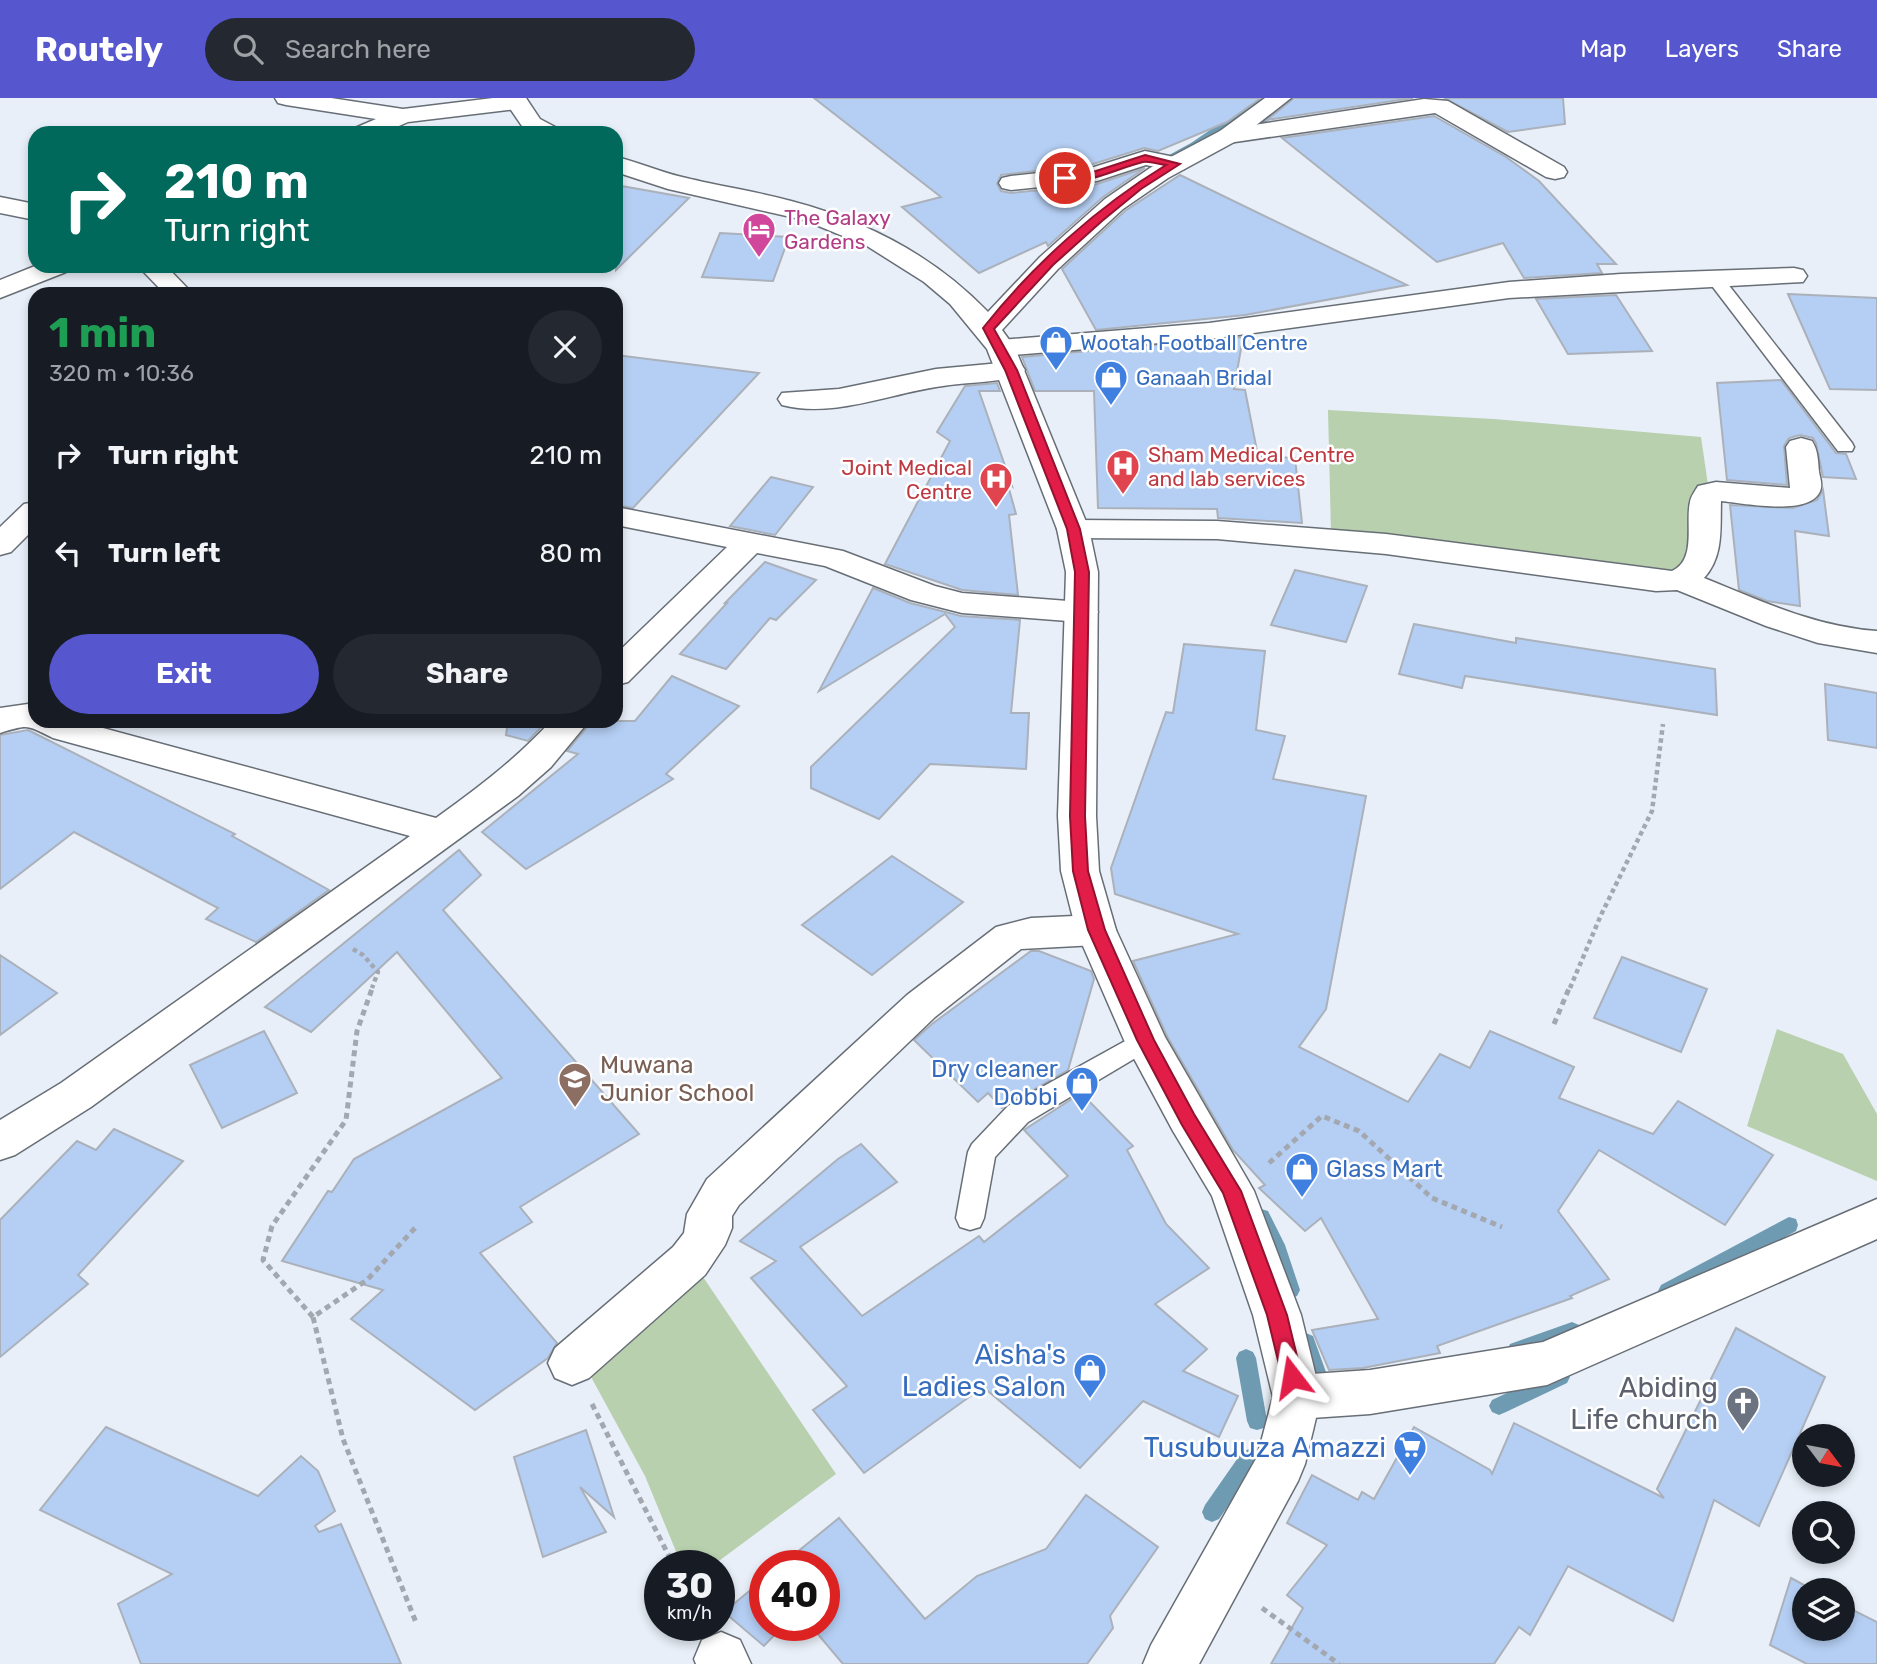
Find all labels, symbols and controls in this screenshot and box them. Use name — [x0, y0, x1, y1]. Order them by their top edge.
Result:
search box — [205, 18, 695, 81]
text: Routely — [35, 30, 163, 69]
icon: search — [229, 30, 267, 68]
text: Search here — [285, 34, 431, 65]
text: Map — [1580, 35, 1627, 63]
text: Layers — [1665, 35, 1739, 63]
text: Share — [1777, 35, 1842, 63]
pin — [1035, 148, 1095, 208]
text: 210 m — [164, 152, 309, 210]
icon: right — [49, 154, 140, 245]
icon: arrive — [1046, 159, 1084, 197]
place label: The Galaxy Gardens — [784, 205, 891, 254]
hotel icon: The Galaxy Gardens — [740, 210, 778, 259]
text: Turn right — [164, 211, 309, 249]
text: 1 min — [49, 308, 156, 358]
button: close — [528, 310, 602, 384]
shop icon: Wootah Football Centre — [1037, 323, 1075, 372]
place label: Wootah Football Centre — [1080, 330, 1308, 355]
shop icon: Ganaah Bridal — [1092, 358, 1130, 407]
text: 320 m · 10:36 — [49, 359, 194, 387]
place label: Ganaah Bridal — [1136, 365, 1272, 390]
icon: right — [49, 436, 87, 474]
text: Turn right — [108, 440, 238, 471]
text: 210 m — [530, 440, 602, 471]
place label: Sham Medical Centre and lab services — [1148, 442, 1355, 491]
hospital icon: Sham Medical Centre and lab services — [1104, 447, 1142, 496]
place label: Joint Medical Centre — [841, 455, 972, 504]
hospital icon: Joint Medical Centre — [977, 460, 1015, 509]
icon: left — [49, 534, 87, 572]
text: Turn left — [108, 538, 220, 569]
text: 80 m — [539, 538, 602, 569]
button: Exit — [49, 634, 319, 714]
button: Share — [333, 634, 602, 714]
place label: Muwana Junior School — [600, 1051, 754, 1107]
place label: Dry cleaner Dobbi — [931, 1055, 1058, 1111]
school or university icon: Muwana Junior School — [556, 1060, 594, 1109]
shop icon: Dry cleaner Dobbi — [1063, 1064, 1101, 1113]
shop icon: Glass Mart — [1283, 1150, 1321, 1199]
place label: Glass Mart — [1326, 1155, 1443, 1183]
place label: Aisha's Ladies Salon — [902, 1338, 1066, 1403]
position arrow — [1255, 1340, 1329, 1414]
shop icon: Aisha's Ladies Salon — [1071, 1351, 1109, 1400]
place label: Abiding Life church — [1570, 1371, 1718, 1436]
church icon: Abiding Life church — [1724, 1384, 1762, 1433]
north arrow — [1792, 1424, 1855, 1488]
map controls — [1792, 1424, 1855, 1641]
supermarket icon: Tusubuuza Amazzi — [1391, 1428, 1429, 1477]
place label: Tusubuuza Amazzi — [1143, 1431, 1386, 1464]
button: search — [1792, 1501, 1855, 1564]
speed limit sign: 40 — [749, 1550, 840, 1641]
text: 30 — [666, 1565, 713, 1607]
button: layers — [1792, 1578, 1855, 1641]
text: km/h — [667, 1602, 712, 1624]

